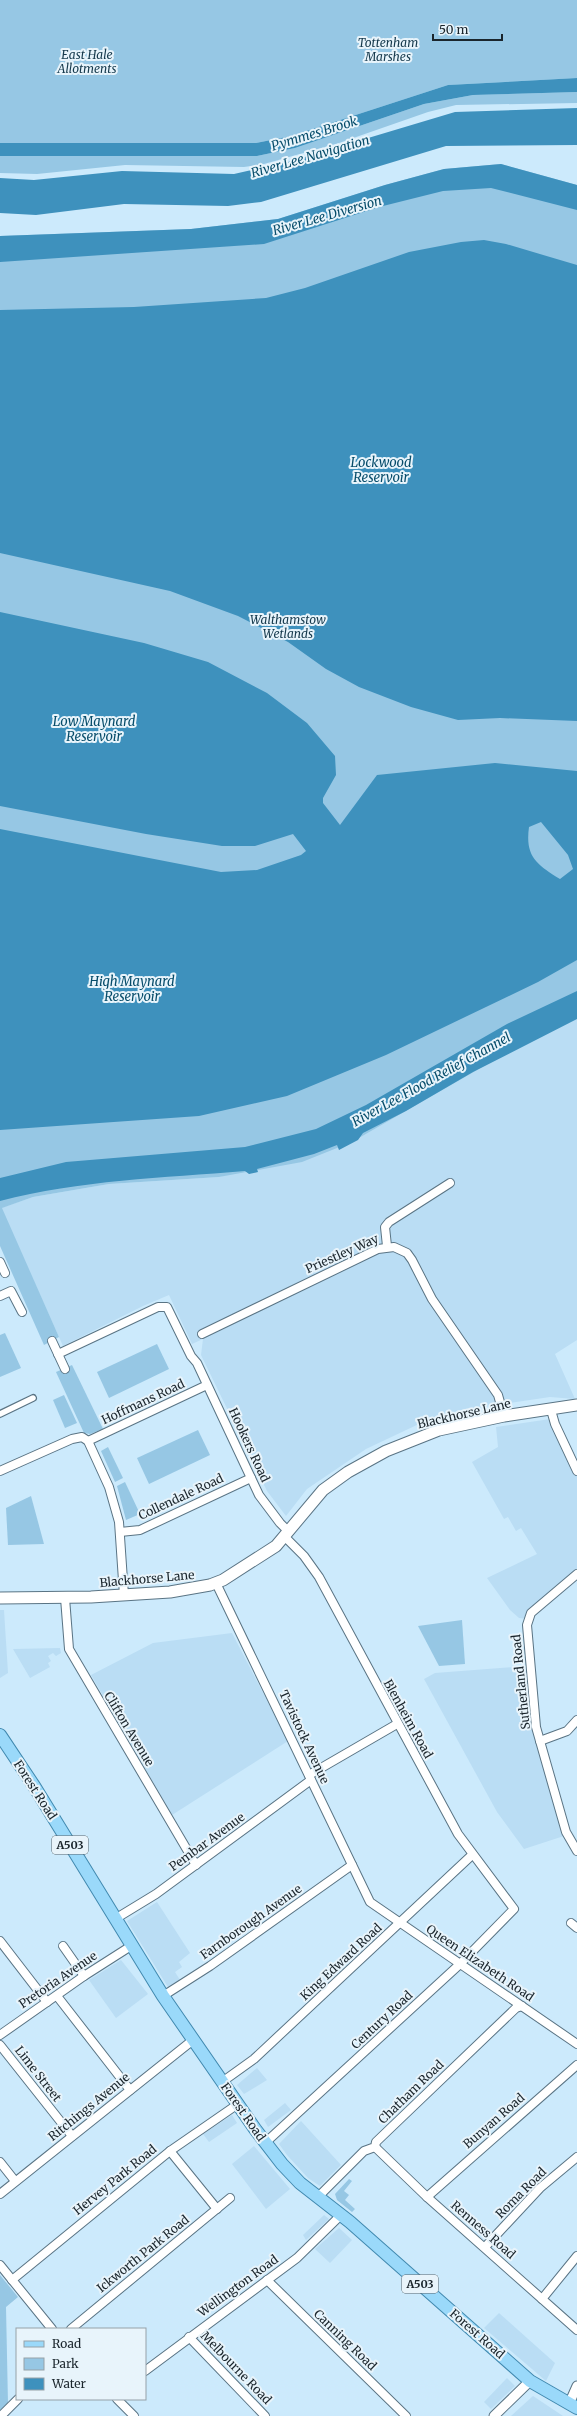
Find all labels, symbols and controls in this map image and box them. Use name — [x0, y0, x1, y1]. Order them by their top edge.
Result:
scale bar — [433, 16, 502, 42]
text: 50 m — [439, 22, 468, 37]
park label: Tottenham Marshes — [358, 35, 418, 64]
park label: East Hale Allotments — [56, 47, 117, 76]
water label: Pymmes Brook — [269, 112, 359, 155]
water label: River Lee Navigation — [249, 131, 372, 182]
water label: River Lee Diversion — [271, 192, 384, 239]
water label: Lockwood Reservoir — [350, 454, 412, 486]
park label: Walthamstow Wetlands — [250, 612, 326, 641]
water label: Low Maynard Reservoir — [53, 713, 136, 745]
water label: High Maynard Reservoir — [88, 973, 175, 1005]
water label: River Lee Flood Relief Channel — [349, 1029, 514, 1130]
street label: Priestley Way — [303, 1231, 381, 1276]
street label: Hoffmans Road — [99, 1376, 187, 1427]
street label: Blackhorse Lane — [416, 1395, 512, 1432]
street label: Hookers Road — [226, 1405, 273, 1484]
street label: Collendale Road — [136, 1470, 226, 1523]
street label: Blackhorse Lane — [99, 1567, 195, 1590]
street label: Sutherland Road — [508, 1634, 533, 1730]
street label: Blenheim Road — [381, 1677, 436, 1761]
street label: Tavistock Avenue — [276, 1688, 333, 1786]
street label: Clifton Avenue — [101, 1689, 158, 1769]
street label: Forest Road — [11, 1757, 60, 1822]
street label: Pembar Avenue — [166, 1809, 247, 1874]
road number: A503 — [52, 1836, 88, 1854]
street label: Farnborough Avenue — [197, 1881, 304, 1962]
street label: King Edward Road — [297, 1920, 385, 2003]
street label: Queen Elizabeth Road — [424, 1921, 537, 2004]
street label: Pretoria Avenue — [16, 1948, 100, 2011]
street label: Century Road — [348, 1987, 415, 2052]
street label: Lime Street — [12, 2043, 65, 2105]
street label: Chatham Road — [375, 2057, 446, 2127]
street label: Ritchings Avenue — [45, 2069, 132, 2144]
street label: Forest Road — [218, 2080, 269, 2144]
street label: Bunyan Road — [460, 2090, 527, 2151]
street label: Hervey Park Road — [70, 2141, 159, 2218]
street label: Roma Road — [492, 2164, 549, 2221]
street label: Renness Road — [448, 2198, 519, 2262]
street label: Ickworth Park Road — [94, 2212, 192, 2295]
street label: Wellington Road — [194, 2251, 281, 2320]
road number: A503 — [402, 2275, 438, 2293]
street label: Canning Road — [311, 2306, 380, 2373]
street label: Forest Road — [447, 2306, 508, 2362]
legend — [16, 2328, 146, 2400]
street label: Melbourne Road — [198, 2328, 275, 2407]
text: Road — [52, 2336, 81, 2351]
text: Park — [52, 2356, 79, 2371]
text: Water — [51, 2376, 87, 2391]

